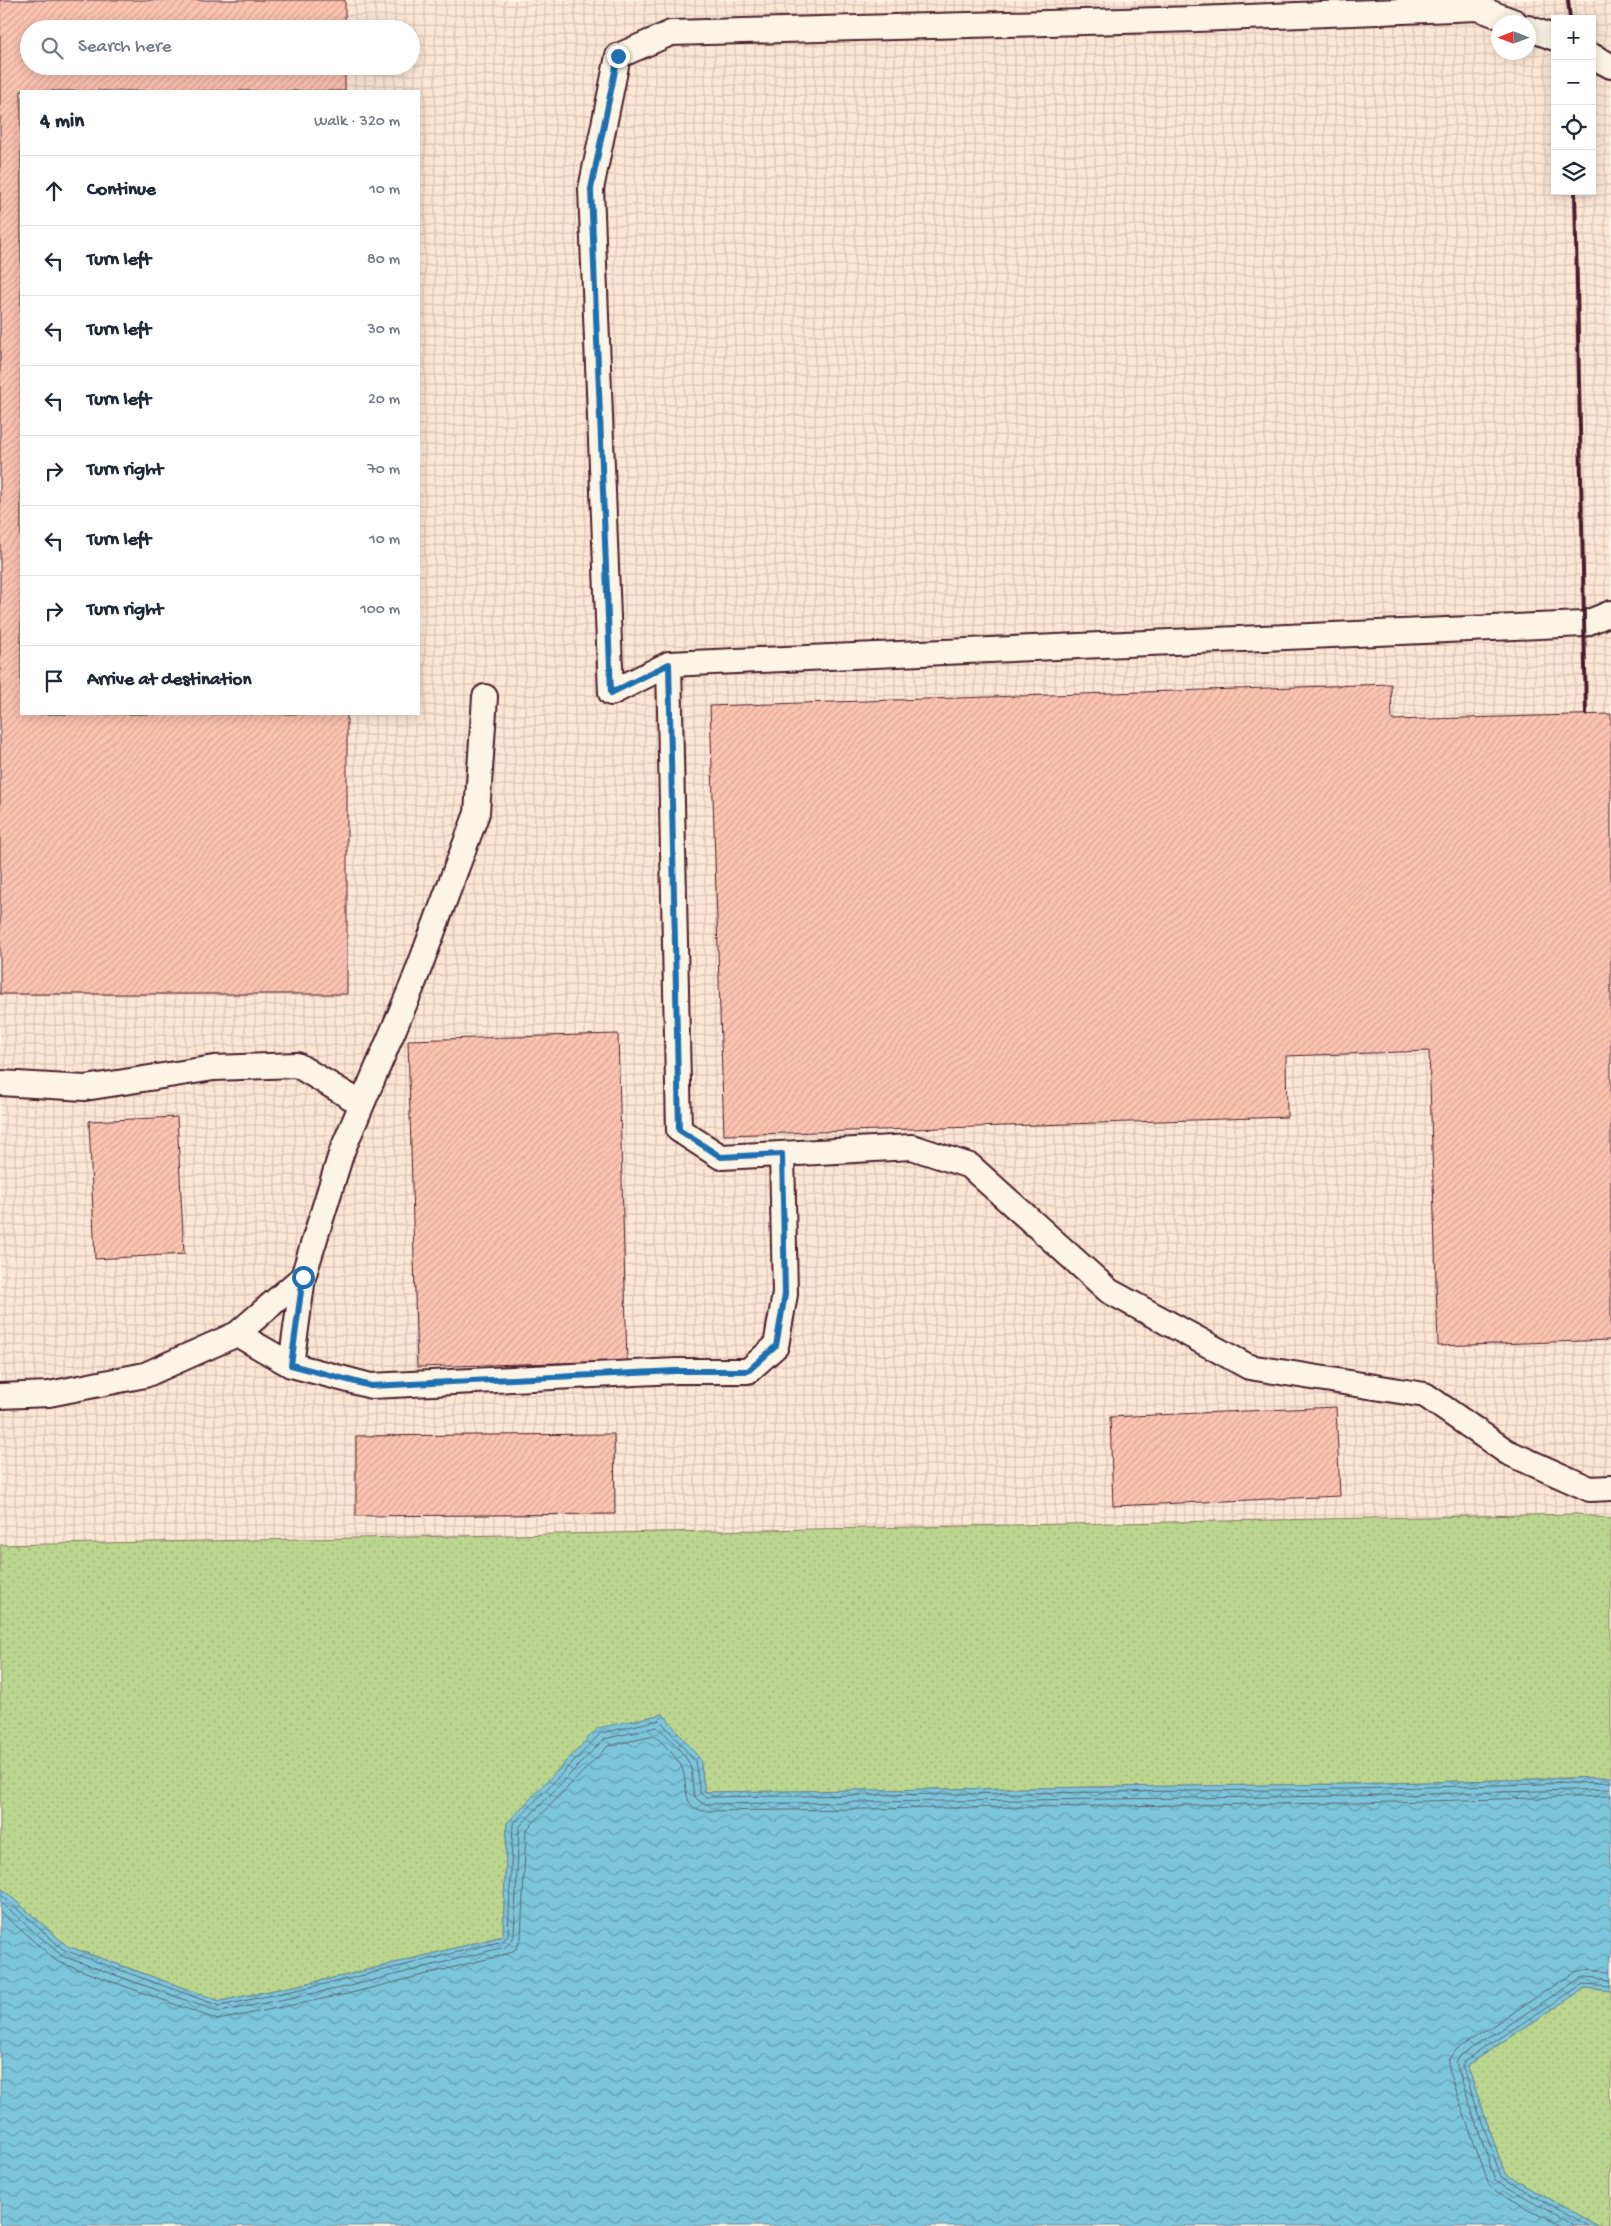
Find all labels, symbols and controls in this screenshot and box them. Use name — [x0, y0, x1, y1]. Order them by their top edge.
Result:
north arrow — [1491, 15, 1536, 60]
map controls — [1551, 15, 1596, 195]
button: + — [1551, 15, 1596, 60]
search box — [20, 20, 420, 75]
icon: search — [38, 34, 66, 62]
text: Search here — [78, 36, 172, 59]
route end — [607, 45, 630, 68]
button: − — [1551, 60, 1596, 105]
button: locate — [1551, 105, 1596, 150]
text: 4 min — [40, 110, 84, 135]
text: Walk · 320 m — [314, 113, 400, 132]
button: layers — [1551, 150, 1596, 195]
icon: ahead — [40, 177, 68, 205]
text: Continue — [87, 179, 156, 202]
text: 10 m — [369, 181, 400, 200]
icon: left — [40, 247, 68, 275]
text: Turn left — [87, 249, 151, 272]
text: 80 m — [367, 251, 400, 270]
icon: left — [40, 317, 68, 345]
text: Turn left — [87, 319, 151, 342]
text: 30 m — [367, 321, 400, 340]
icon: left — [40, 387, 68, 415]
text: Turn left — [87, 389, 151, 412]
text: 20 m — [368, 391, 400, 410]
icon: right — [40, 457, 68, 485]
text: Turn right — [87, 459, 163, 482]
text: 70 m — [367, 461, 400, 480]
icon: left — [40, 527, 68, 555]
text: Turn left — [87, 529, 151, 552]
text: 10 m — [369, 531, 400, 550]
icon: right — [40, 597, 68, 625]
text: Turn right — [87, 599, 163, 622]
text: 100 m — [360, 601, 400, 620]
icon: arrive — [40, 667, 68, 695]
text: Arrive at destination — [87, 669, 251, 692]
route start — [292, 1266, 315, 1289]

